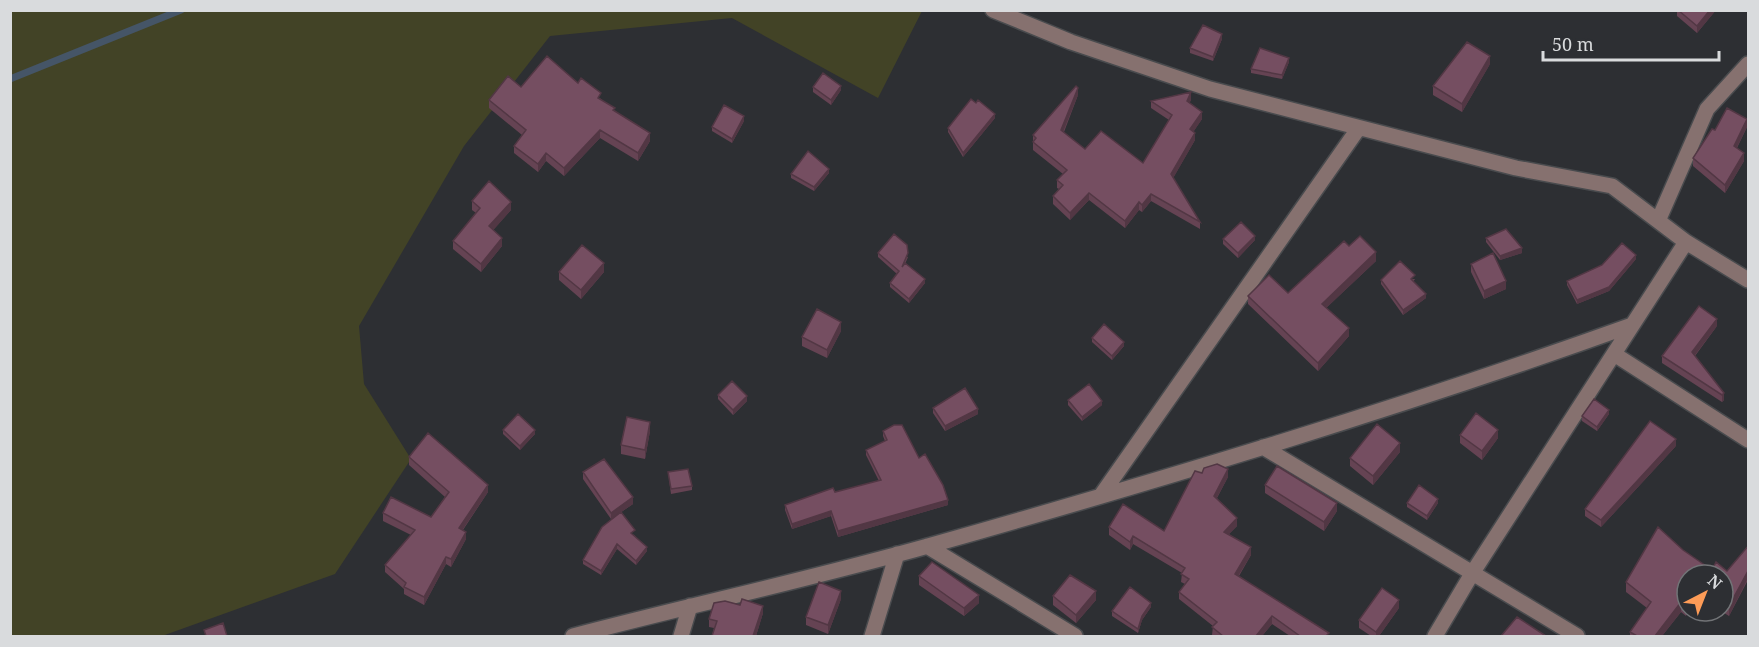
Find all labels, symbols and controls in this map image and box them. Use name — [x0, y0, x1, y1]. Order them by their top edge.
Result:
scale bar — [1543, 24, 1718, 62]
text: 50 m — [1552, 32, 1594, 56]
north arrow — [1675, 563, 1735, 623]
text: N — [1703, 569, 1727, 595]

